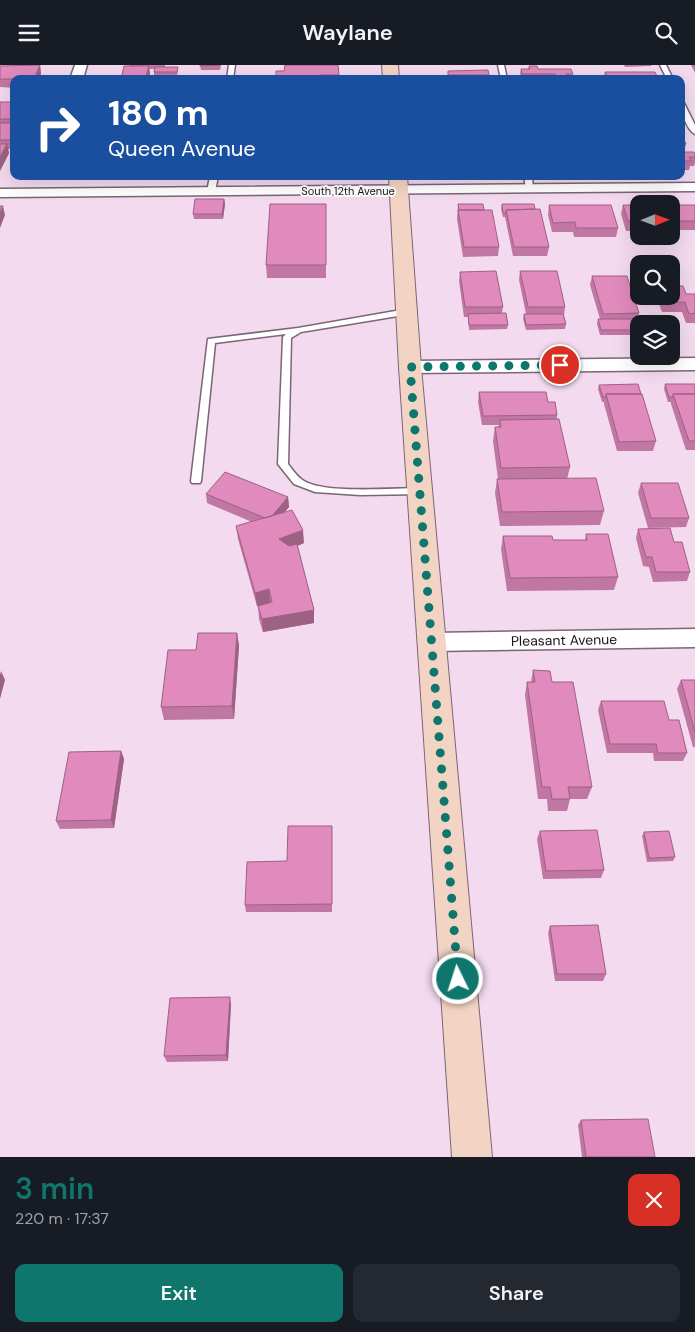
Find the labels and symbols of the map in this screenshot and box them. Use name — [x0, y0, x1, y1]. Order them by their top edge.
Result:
street label: South 12th Avenue — [301, 184, 395, 198]
north arrow — [630, 195, 680, 245]
pin — [539, 344, 581, 386]
street label: Pleasant Avenue — [511, 630, 617, 650]
position arrow — [431, 952, 483, 1004]

